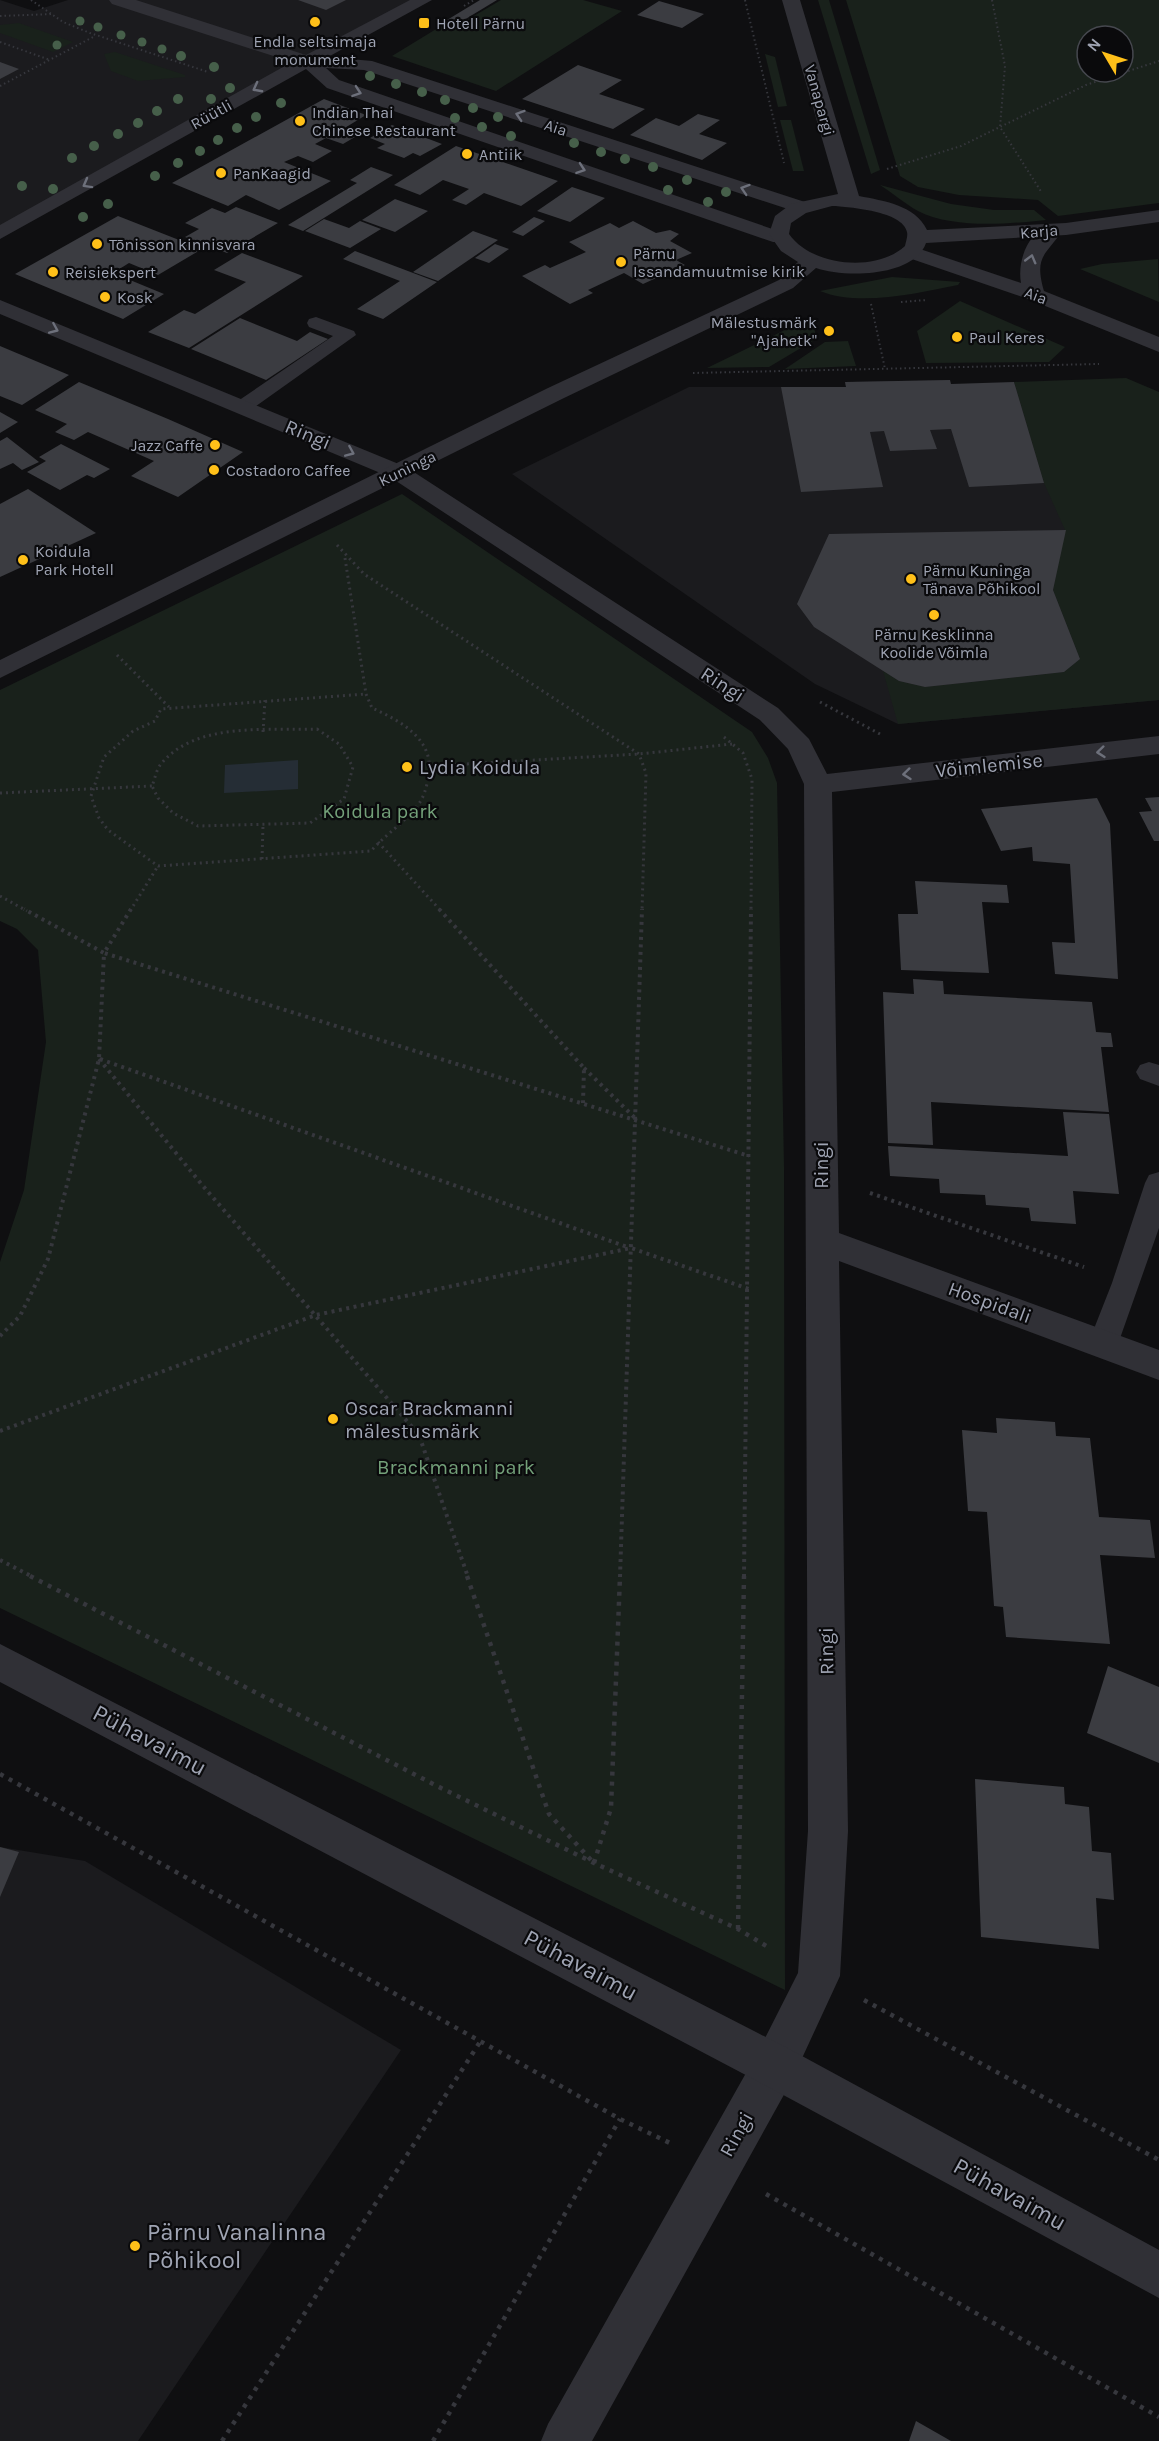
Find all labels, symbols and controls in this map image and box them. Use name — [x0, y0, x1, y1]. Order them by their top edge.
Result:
place label: Hotell Pärnu — [436, 14, 525, 33]
marker: Endla seltsimaja monument — [308, 15, 322, 29]
marker: Hotell Pärnu — [417, 16, 431, 30]
north arrow — [1075, 24, 1135, 84]
place label: Endla seltsimaja monument — [253, 32, 377, 69]
text: N — [1083, 34, 1105, 55]
street label: Vanapargi — [800, 62, 839, 138]
one-way arrow — [252, 81, 263, 92]
one-way arrow — [351, 84, 361, 97]
street label: Rüütli — [187, 95, 235, 134]
place label: Indian Thai Chinese Restaurant — [312, 103, 456, 140]
one-way arrow — [515, 110, 526, 123]
marker: Indian Thai Chinese Restaurant — [293, 114, 307, 128]
street label: Aia — [542, 115, 570, 140]
place label: Antiik — [479, 145, 522, 164]
marker: Antiik — [460, 147, 474, 161]
one-way arrow — [575, 161, 585, 174]
place label: PanKaagid — [233, 164, 311, 183]
marker: PanKaagid — [214, 166, 228, 180]
one-way arrow — [82, 177, 93, 188]
one-way arrow — [740, 184, 751, 196]
street label: Karja — [1019, 220, 1059, 243]
place label: Tōnisson kinnisvara — [109, 235, 256, 254]
marker: Tōnisson kinnisvara — [90, 237, 104, 251]
place label: Pärnu Issandamuutmise kirik — [633, 244, 805, 281]
one-way arrow — [1024, 254, 1037, 264]
marker: Pärnu Issandamuutmise kirik — [614, 255, 628, 269]
place label: Reisiekspert — [65, 263, 156, 282]
marker: Reisiekspert — [46, 265, 60, 279]
street label: Aia — [1022, 283, 1050, 308]
place label: Kosk — [117, 288, 153, 307]
marker: Kosk — [98, 290, 112, 304]
place label: Mälestusmärk "Ajahetk" — [711, 313, 817, 350]
one-way arrow — [48, 322, 59, 334]
marker: Mälestusmärk "Ajahetk" — [822, 324, 836, 338]
place label: Paul Keres — [969, 328, 1045, 347]
marker: Paul Keres — [950, 330, 964, 344]
street label: Ringi — [281, 415, 334, 454]
place label: Jazz Caffe — [131, 436, 203, 455]
marker: Jazz Caffe — [208, 438, 222, 452]
one-way arrow — [344, 445, 355, 457]
street label: Kuninga — [375, 446, 439, 490]
place label: Costadoro Caffee — [226, 461, 350, 480]
marker: Costadoro Caffee — [207, 463, 221, 477]
place label: Koidula Park Hotell — [35, 542, 114, 579]
marker: Koidula Park Hotell — [16, 553, 30, 567]
place label: Pärnu Kuninga Tänava Põhikool — [923, 561, 1041, 598]
marker: Pärnu Kuninga Tänava Põhikool — [904, 572, 918, 586]
marker: Pärnu Kesklinna Koolide Võimla — [927, 608, 941, 622]
place label: Pärnu Kesklinna Koolide Võimla — [874, 625, 994, 662]
street label: Ringi — [697, 662, 749, 707]
one-way arrow — [1096, 745, 1105, 758]
street label: Võimlemise — [934, 748, 1044, 783]
place label: Lydia Koidula — [419, 756, 540, 779]
marker: Lydia Koidula — [400, 760, 414, 774]
one-way arrow — [903, 767, 912, 780]
park label: Koidula park — [322, 800, 438, 823]
street label: Ringi — [810, 1141, 833, 1189]
street label: Hospidali — [945, 1277, 1035, 1328]
place label: Oscar Brackmanni mälestusmärk — [345, 1397, 514, 1443]
marker: Oscar Brackmanni mälestusmärk — [326, 1412, 340, 1426]
park label: Brackmanni park — [377, 1456, 535, 1479]
street label: Ringi — [815, 1627, 838, 1675]
street label: Pühavaimu — [88, 1698, 212, 1782]
street label: Pühavaimu — [519, 1923, 643, 2007]
street label: Ringi — [715, 2108, 758, 2161]
street label: Pühavaimu — [949, 2151, 1071, 2237]
place label: Pärnu Vanalinna Põhikool — [147, 2218, 327, 2274]
marker: Pärnu Vanalinna Põhikool — [128, 2239, 142, 2253]

